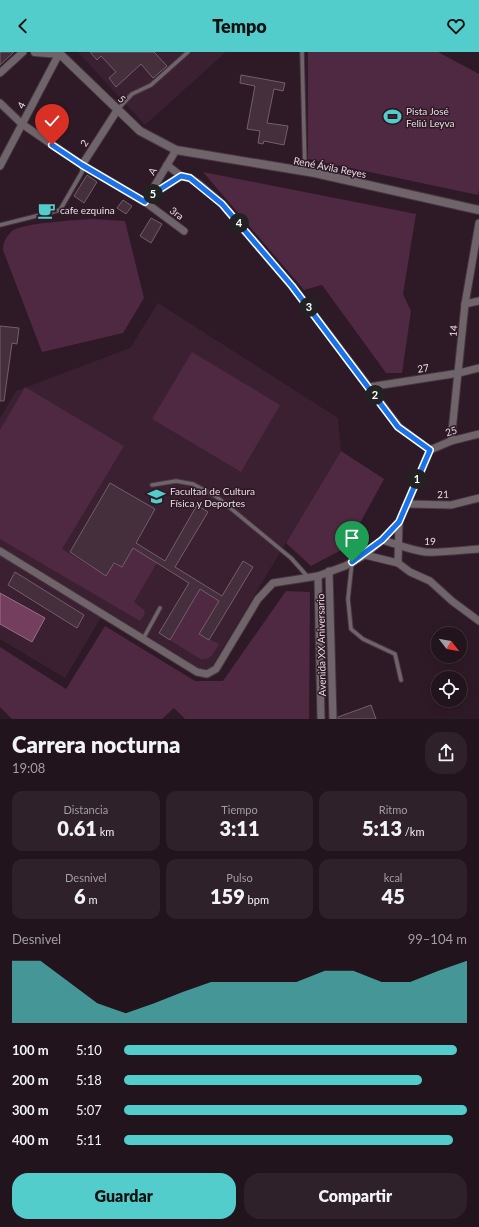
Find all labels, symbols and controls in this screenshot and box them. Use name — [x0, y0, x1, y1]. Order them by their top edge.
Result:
icon: back — [12, 15, 34, 37]
text: Tempo — [212, 15, 267, 37]
icon: heart — [445, 15, 467, 37]
street label: 5 — [116, 93, 128, 105]
street label: 4 — [14, 99, 28, 110]
pin — [35, 104, 69, 145]
place label: Pista José Feliú Leyva — [406, 105, 455, 129]
sports icon: Pista José Feliú Leyva — [383, 107, 403, 127]
icon: check — [41, 110, 63, 132]
street label: 2 — [77, 137, 91, 149]
street label: René Ávila Reyes — [293, 154, 367, 180]
street label: A — [145, 165, 159, 177]
pin: 5 — [143, 184, 163, 204]
text: 5 — [150, 187, 156, 200]
cafe icon: cafe ezquina — [37, 200, 57, 220]
place label: cafe ezquina — [60, 204, 115, 216]
street label: 3ra — [168, 204, 186, 222]
pin: 4 — [229, 213, 249, 233]
text: 4 — [236, 216, 242, 229]
pin: 3 — [299, 297, 319, 317]
text: 3 — [306, 300, 312, 313]
street label: 14 — [447, 325, 459, 337]
street label: 27 — [416, 361, 430, 375]
pin: 2 — [365, 385, 385, 405]
text: 2 — [372, 388, 378, 401]
street label: 25 — [444, 423, 459, 439]
pin: 1 — [407, 469, 427, 489]
text: 1 — [414, 472, 420, 485]
place label: Facultad de Cultura Física y Deportes — [170, 485, 255, 509]
school or university icon: Facultad de Cultura Física y Deportes — [147, 487, 167, 507]
street label: 21 — [437, 488, 449, 500]
pin — [335, 521, 369, 562]
icon: arrive — [341, 527, 363, 549]
street label: 19 — [424, 535, 436, 547]
street label: Avenida XX Aniversario — [314, 593, 328, 696]
north arrow — [431, 627, 467, 663]
map controls — [431, 627, 467, 707]
button: locate — [431, 671, 467, 707]
text: Carrera nocturna — [12, 731, 180, 758]
button: share — [425, 732, 467, 774]
text: 19:08 — [12, 760, 45, 776]
text: Distancia — [64, 803, 108, 816]
text: Tiempo — [221, 803, 258, 816]
text: Ritmo — [379, 803, 408, 816]
text: 0.61 — [57, 816, 97, 840]
text: 3:11 — [219, 816, 260, 840]
text: 5:13 — [362, 816, 402, 840]
text: km — [97, 825, 114, 838]
text: /km — [402, 825, 424, 838]
text: Desnivel — [65, 871, 107, 884]
text: Pulso — [226, 871, 253, 884]
text: kcal — [384, 871, 402, 884]
text: 6 — [74, 884, 86, 908]
text: 159 — [210, 884, 245, 908]
text: 45 — [382, 884, 405, 908]
text: m — [86, 893, 98, 906]
text: bpm — [245, 893, 269, 906]
text: Desnivel — [12, 931, 61, 947]
text: 99–104 m — [408, 931, 467, 947]
text: 100 m — [12, 1042, 49, 1058]
text: 5:10 — [76, 1042, 102, 1058]
text: 200 m — [12, 1072, 49, 1088]
text: 5:18 — [76, 1072, 102, 1088]
text: 300 m — [12, 1102, 49, 1118]
text: 5:07 — [76, 1102, 102, 1118]
text: 400 m — [12, 1132, 49, 1148]
text: 5:11 — [76, 1132, 102, 1148]
button: Guardar — [12, 1173, 236, 1219]
button: Compartir — [244, 1173, 467, 1219]

